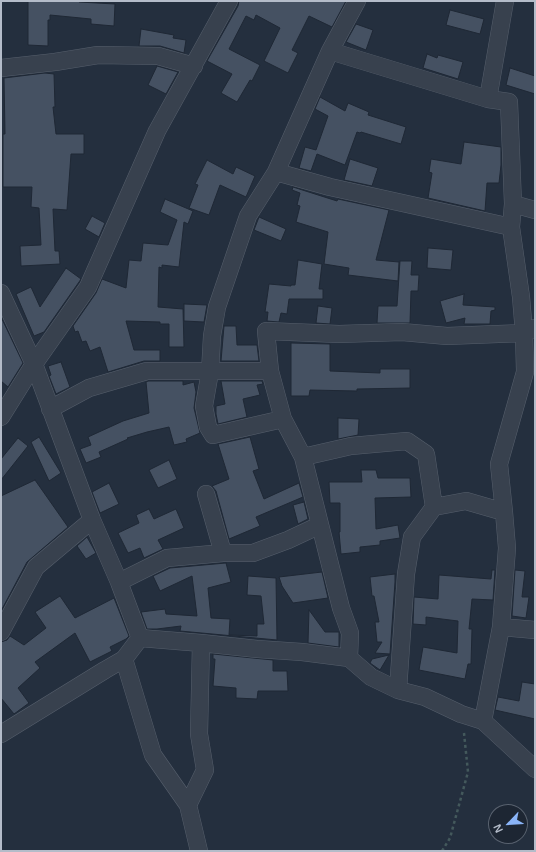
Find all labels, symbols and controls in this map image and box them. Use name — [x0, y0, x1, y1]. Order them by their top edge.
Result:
north arrow — [488, 804, 528, 844]
text: N — [491, 823, 505, 835]

